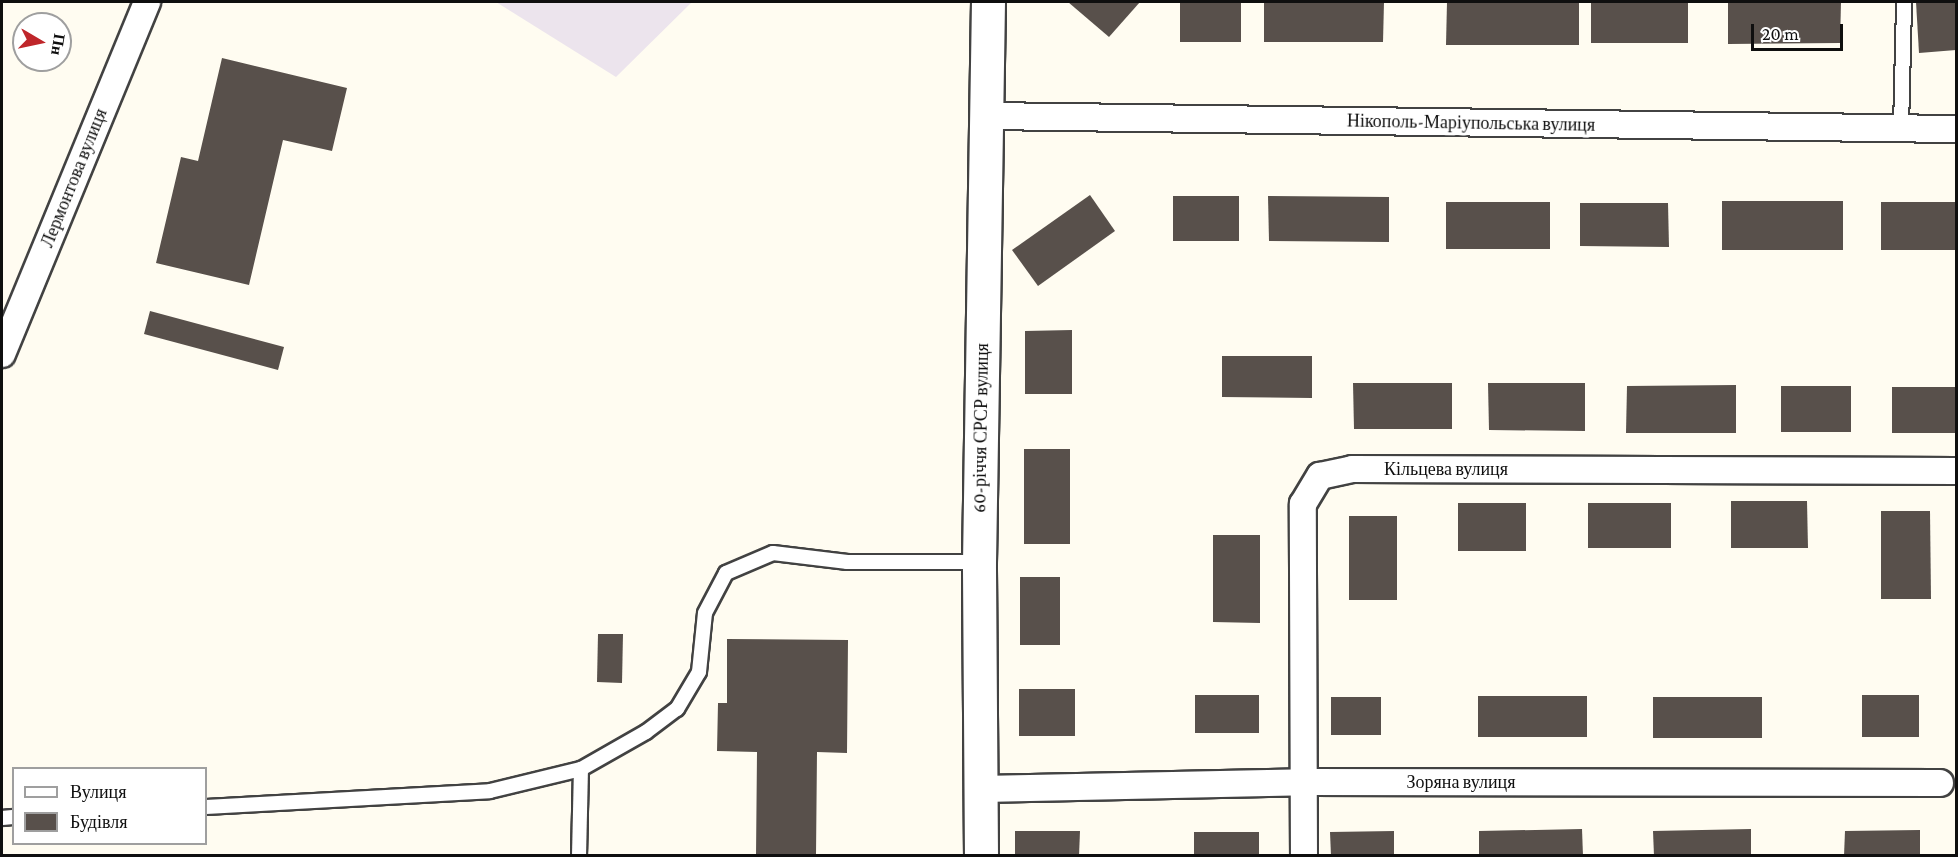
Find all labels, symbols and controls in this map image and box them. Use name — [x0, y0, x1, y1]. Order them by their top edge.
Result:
north arrow — [12, 12, 72, 72]
scale bar — [1754, 12, 1846, 50]
text: 20 m — [1762, 24, 1799, 44]
text: Пн — [48, 33, 68, 57]
street label: Лермонтова вулиця — [36, 105, 112, 251]
street label: Нікополь-Маріупольська вулиця — [1347, 110, 1595, 136]
street label: 60-річчя СРСР вулиця — [969, 343, 993, 513]
street label: Кільцева вулиця — [1384, 458, 1508, 480]
legend — [12, 767, 207, 845]
street label: Зоряна вулиця — [1407, 771, 1515, 793]
text: Вулиця — [70, 782, 127, 802]
text: Будівля — [70, 812, 127, 832]

